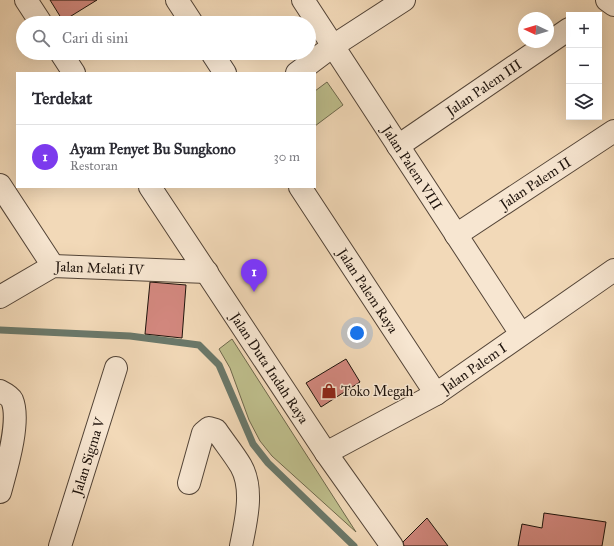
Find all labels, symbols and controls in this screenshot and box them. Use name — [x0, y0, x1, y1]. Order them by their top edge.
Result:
north arrow — [518, 12, 554, 48]
map controls — [566, 12, 602, 120]
button: + — [566, 12, 602, 48]
search box — [16, 16, 316, 60]
icon: search — [30, 27, 52, 49]
text: Cari di sini — [62, 29, 128, 47]
button: − — [566, 48, 602, 84]
street label: Jalan Palem III — [441, 56, 525, 121]
button: layers — [566, 84, 602, 120]
text: Terdekat — [32, 88, 92, 109]
street label: Jalan Palem VIII — [376, 121, 446, 213]
text: Ayam Penyet Bu Sungkono — [70, 140, 236, 158]
text: 1 — [42, 149, 48, 165]
text: 30 m — [274, 149, 300, 165]
street label: Jalan Palem II — [495, 154, 574, 215]
text: Restoran — [70, 158, 118, 174]
street label: Jalan Palem Raya — [332, 244, 402, 336]
street label: Jalan Melati IV — [53, 258, 146, 279]
pin: 1 — [241, 259, 267, 292]
street label: Jalan Duta Indah Raya — [225, 308, 312, 427]
your location — [347, 323, 367, 343]
street label: Jalan Palem I — [437, 339, 510, 399]
shop icon: Toko Megah — [320, 382, 338, 400]
place label: Toko Megah — [341, 383, 414, 400]
street label: Jalan Sigma V — [68, 414, 109, 500]

